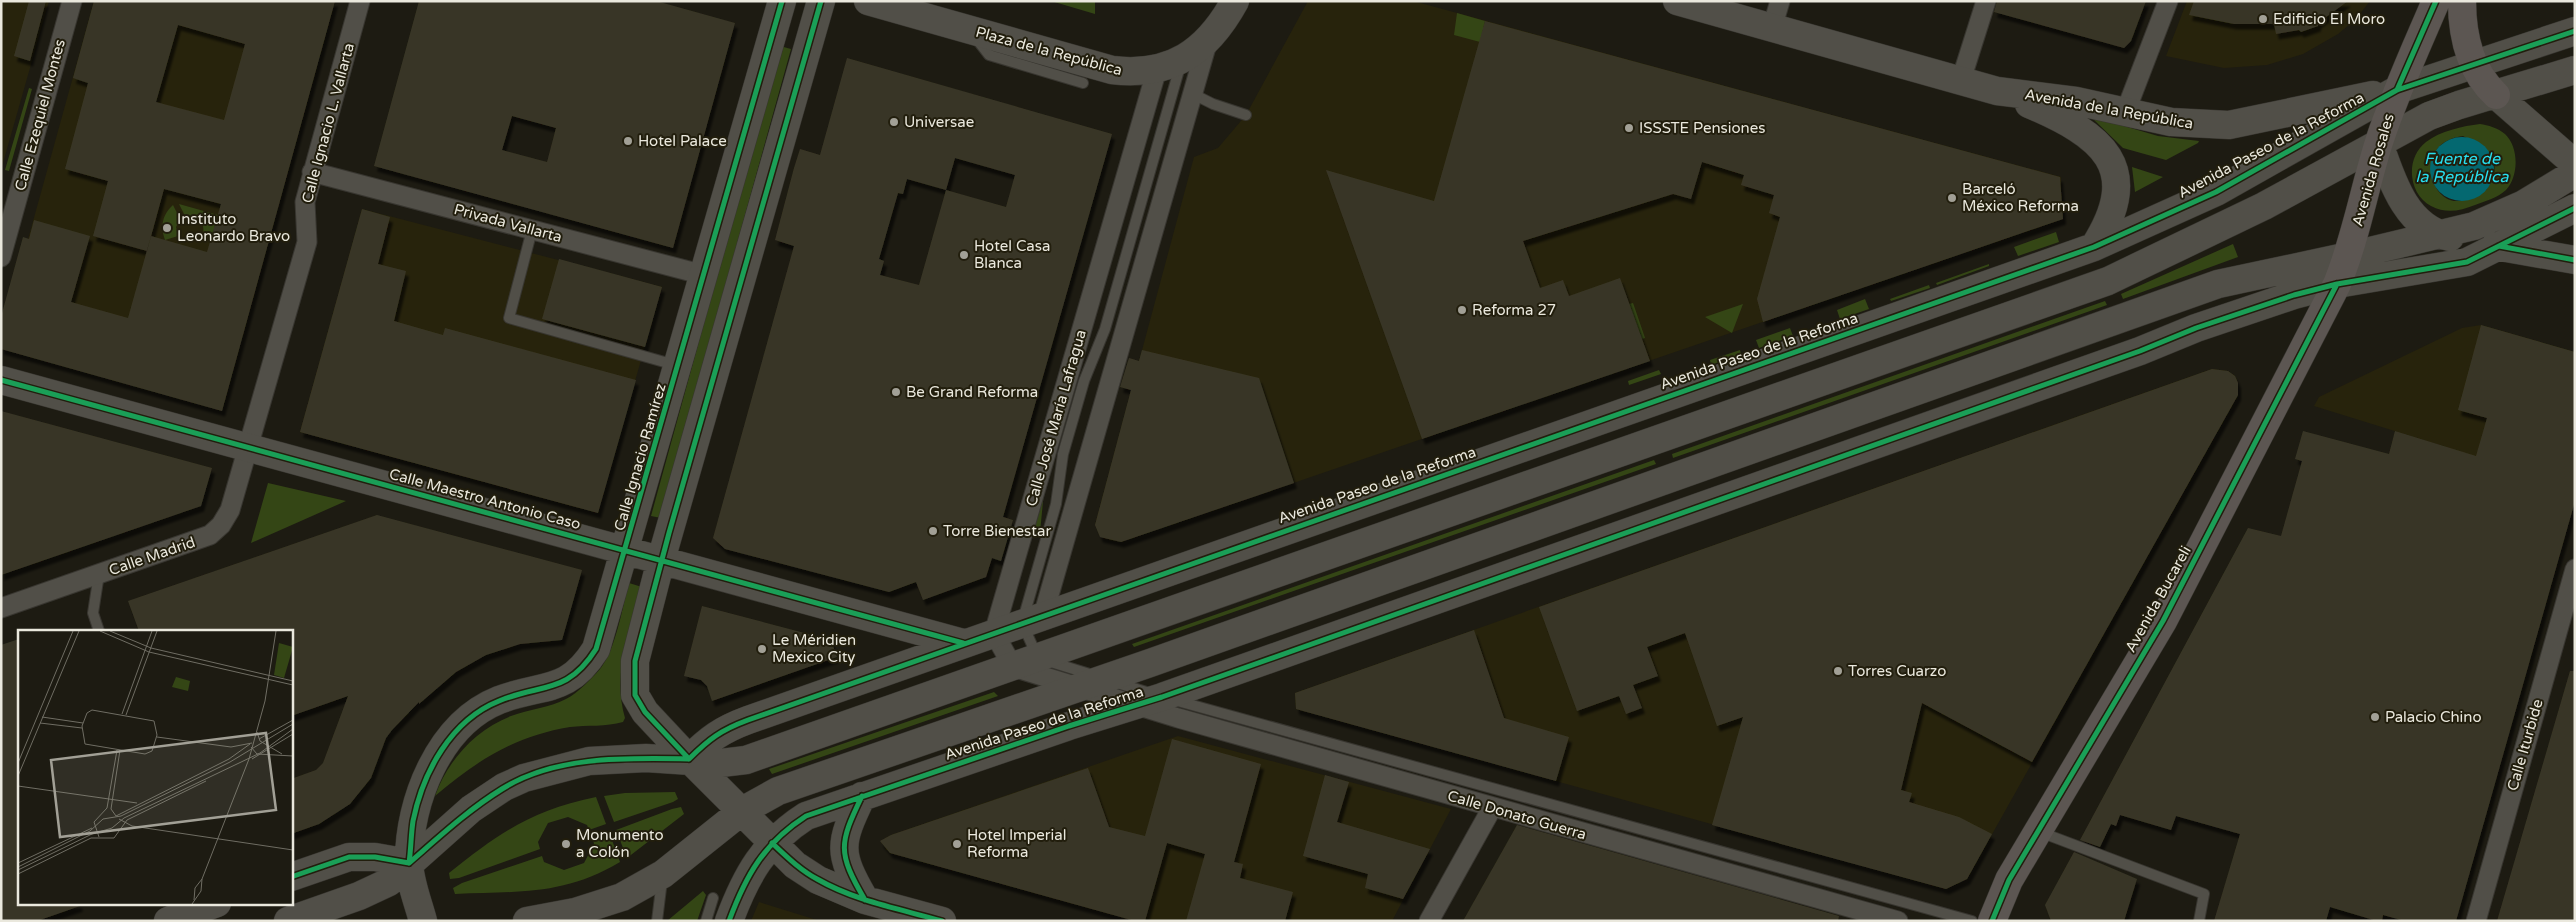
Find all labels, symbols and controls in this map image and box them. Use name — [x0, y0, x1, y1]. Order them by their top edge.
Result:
place label: Edificio El Moro — [2273, 10, 2385, 28]
marker: Edificio El Moro — [2257, 13, 2269, 25]
street label: Plaza de la República — [974, 23, 1124, 79]
street label: Calle Ezequiel Montes — [11, 37, 69, 193]
street label: Calle Ignacio L. Vallarta — [298, 41, 358, 205]
street label: Avenida de la República — [2023, 85, 2195, 133]
street label: Avenida Paseo de la Reforma — [2175, 88, 2367, 202]
street label: Avenida Rosales — [2348, 112, 2398, 228]
place label: Universae — [904, 113, 974, 131]
marker: Universae — [888, 116, 900, 128]
place label: ISSSTE Pensiones — [1639, 119, 1765, 137]
marker: ISSSTE Pensiones — [1623, 122, 1635, 134]
place label: Hotel Palace — [638, 132, 727, 150]
marker: Hotel Palace — [622, 135, 634, 147]
water label: Fuente de la República — [2415, 149, 2510, 187]
place label: Barceló México Reforma — [1962, 180, 2079, 215]
marker: Barceló México Reforma — [1946, 192, 1958, 204]
street label: Privada Vallarta — [452, 200, 564, 246]
place label: Instituto Leonardo Bravo — [177, 210, 290, 245]
marker: Instituto Leonardo Bravo — [161, 222, 173, 234]
place label: Hotel Casa Blanca — [974, 237, 1050, 272]
marker: Hotel Casa Blanca — [958, 249, 970, 261]
place label: Reforma 27 — [1472, 301, 1556, 319]
marker: Reforma 27 — [1456, 304, 1468, 316]
street label: Avenida Paseo de la Reforma — [1658, 309, 1860, 393]
street label: Calle José María Lafragua — [1022, 328, 1090, 508]
street label: Calle Ignacio Ramírez — [610, 381, 670, 533]
place label: Be Grand Reforma — [906, 383, 1038, 401]
marker: Be Grand Reforma — [890, 386, 902, 398]
street label: Avenida Paseo de la Reforma — [1276, 443, 1478, 527]
street label: Calle Maestro Antonio Caso — [387, 465, 583, 533]
place label: Torre Bienestar — [943, 522, 1051, 540]
marker: Torre Bienestar — [927, 525, 939, 537]
street label: Calle Madrid — [106, 533, 198, 579]
street label: Avenida Bucareli — [2121, 543, 2195, 655]
inset map — [18, 630, 292, 904]
place label: Le Méridien Mexico City — [772, 631, 856, 666]
marker: Le Méridien Mexico City — [756, 643, 768, 655]
place label: Torres Cuarzo — [1848, 662, 1946, 680]
marker: Torres Cuarzo — [1832, 665, 1844, 677]
street label: Avenida Paseo de la Reforma — [942, 682, 1146, 764]
street label: Calle Iturbide — [2503, 697, 2547, 793]
place label: Palacio Chino — [2385, 708, 2482, 726]
marker: Palacio Chino — [2369, 711, 2381, 723]
street label: Calle Donato Guerra — [1445, 787, 1589, 843]
place label: Monumento a Colón — [576, 826, 664, 861]
place label: Hotel Imperial Reforma — [967, 826, 1066, 861]
marker: Monumento a Colón — [560, 838, 572, 850]
marker: Hotel Imperial Reforma — [951, 838, 963, 850]

